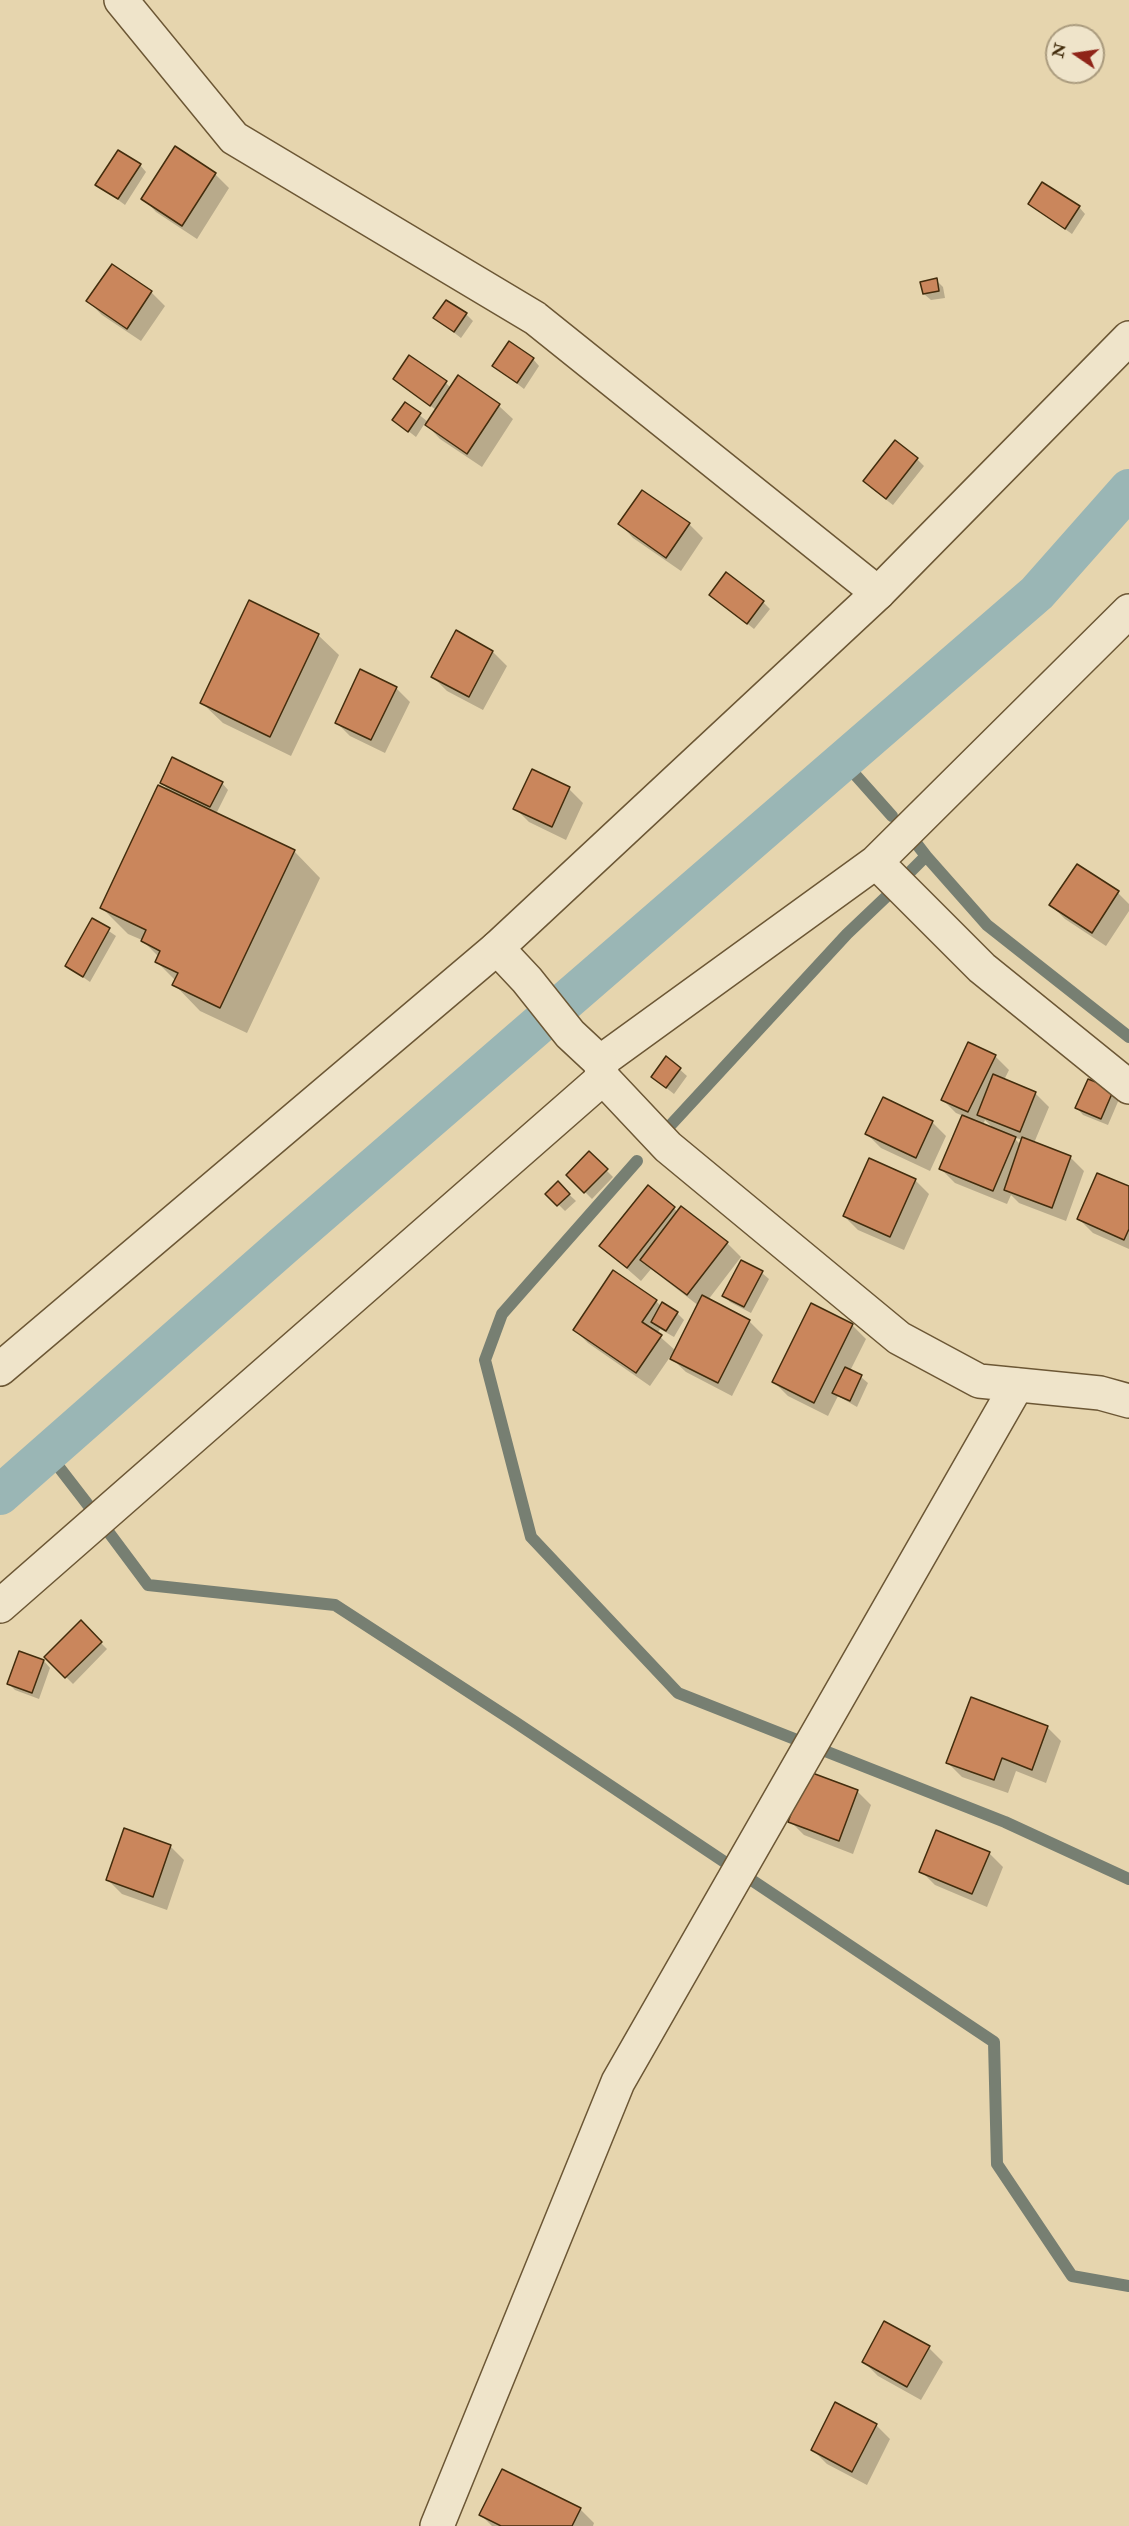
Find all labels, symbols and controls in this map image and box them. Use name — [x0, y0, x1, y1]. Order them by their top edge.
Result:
north arrow — [1045, 24, 1105, 84]
text: N — [1048, 41, 1071, 60]

